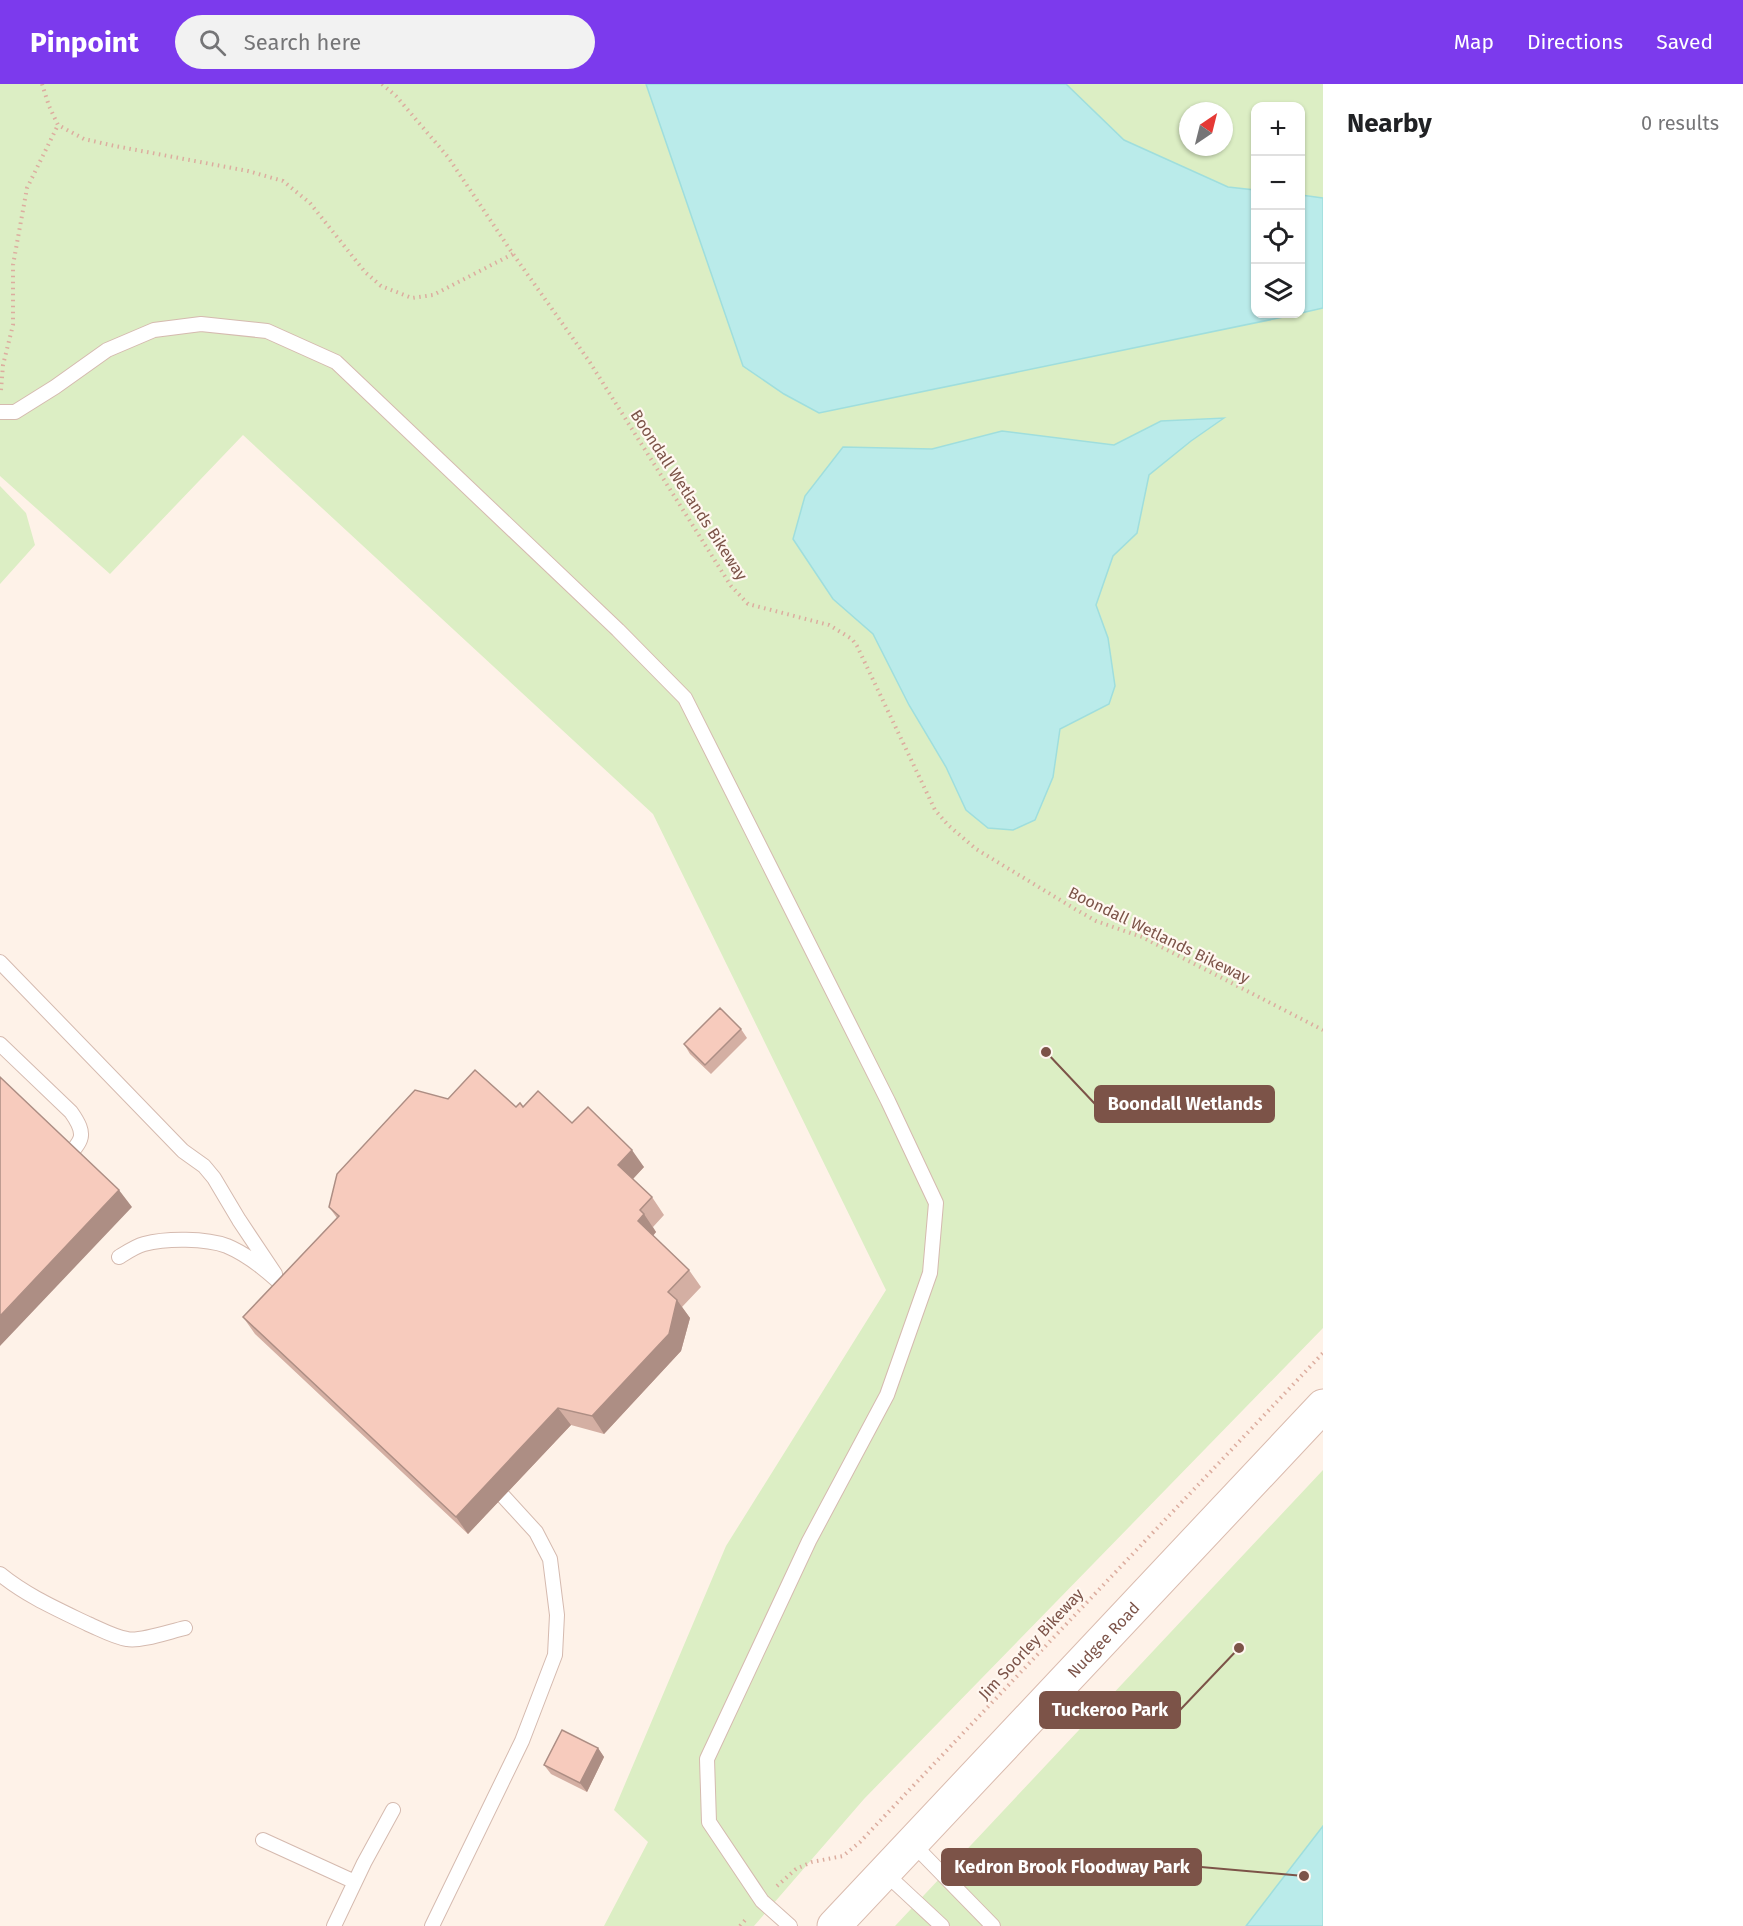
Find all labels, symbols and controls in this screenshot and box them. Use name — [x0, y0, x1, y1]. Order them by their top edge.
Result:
search box — [175, 15, 595, 69]
text: Pinpoint — [30, 26, 139, 59]
icon: search — [196, 26, 229, 59]
text: Search here — [244, 29, 361, 56]
text: Map — [1454, 29, 1494, 55]
text: Directions — [1527, 29, 1623, 55]
text: Saved — [1656, 29, 1713, 55]
north arrow — [1179, 102, 1233, 156]
map controls — [1251, 102, 1305, 318]
button: + — [1251, 102, 1305, 156]
text: Nearby — [1347, 108, 1432, 139]
text: 0 results — [1641, 111, 1719, 135]
button: − — [1251, 156, 1305, 210]
button: locate — [1251, 210, 1305, 264]
button: layers — [1251, 264, 1305, 318]
street label: Boondall Wetlands Bikeway — [627, 406, 751, 584]
street label: Boondall Wetlands Bikeway — [1065, 883, 1253, 987]
callout: Boondall Wetlands — [1095, 1086, 1274, 1122]
text: Boondall Wetlands — [1108, 1093, 1263, 1115]
street label: Jim Soorley Bikeway — [975, 1584, 1087, 1703]
street label: Nudgee Road — [1063, 1598, 1143, 1681]
callout: Tuckeroo Park — [1040, 1692, 1180, 1728]
text: Tuckeroo Park — [1052, 1699, 1169, 1721]
callout: Kedron Brook Floodway Park — [942, 1849, 1201, 1885]
text: Kedron Brook Floodway Park — [954, 1856, 1191, 1878]

